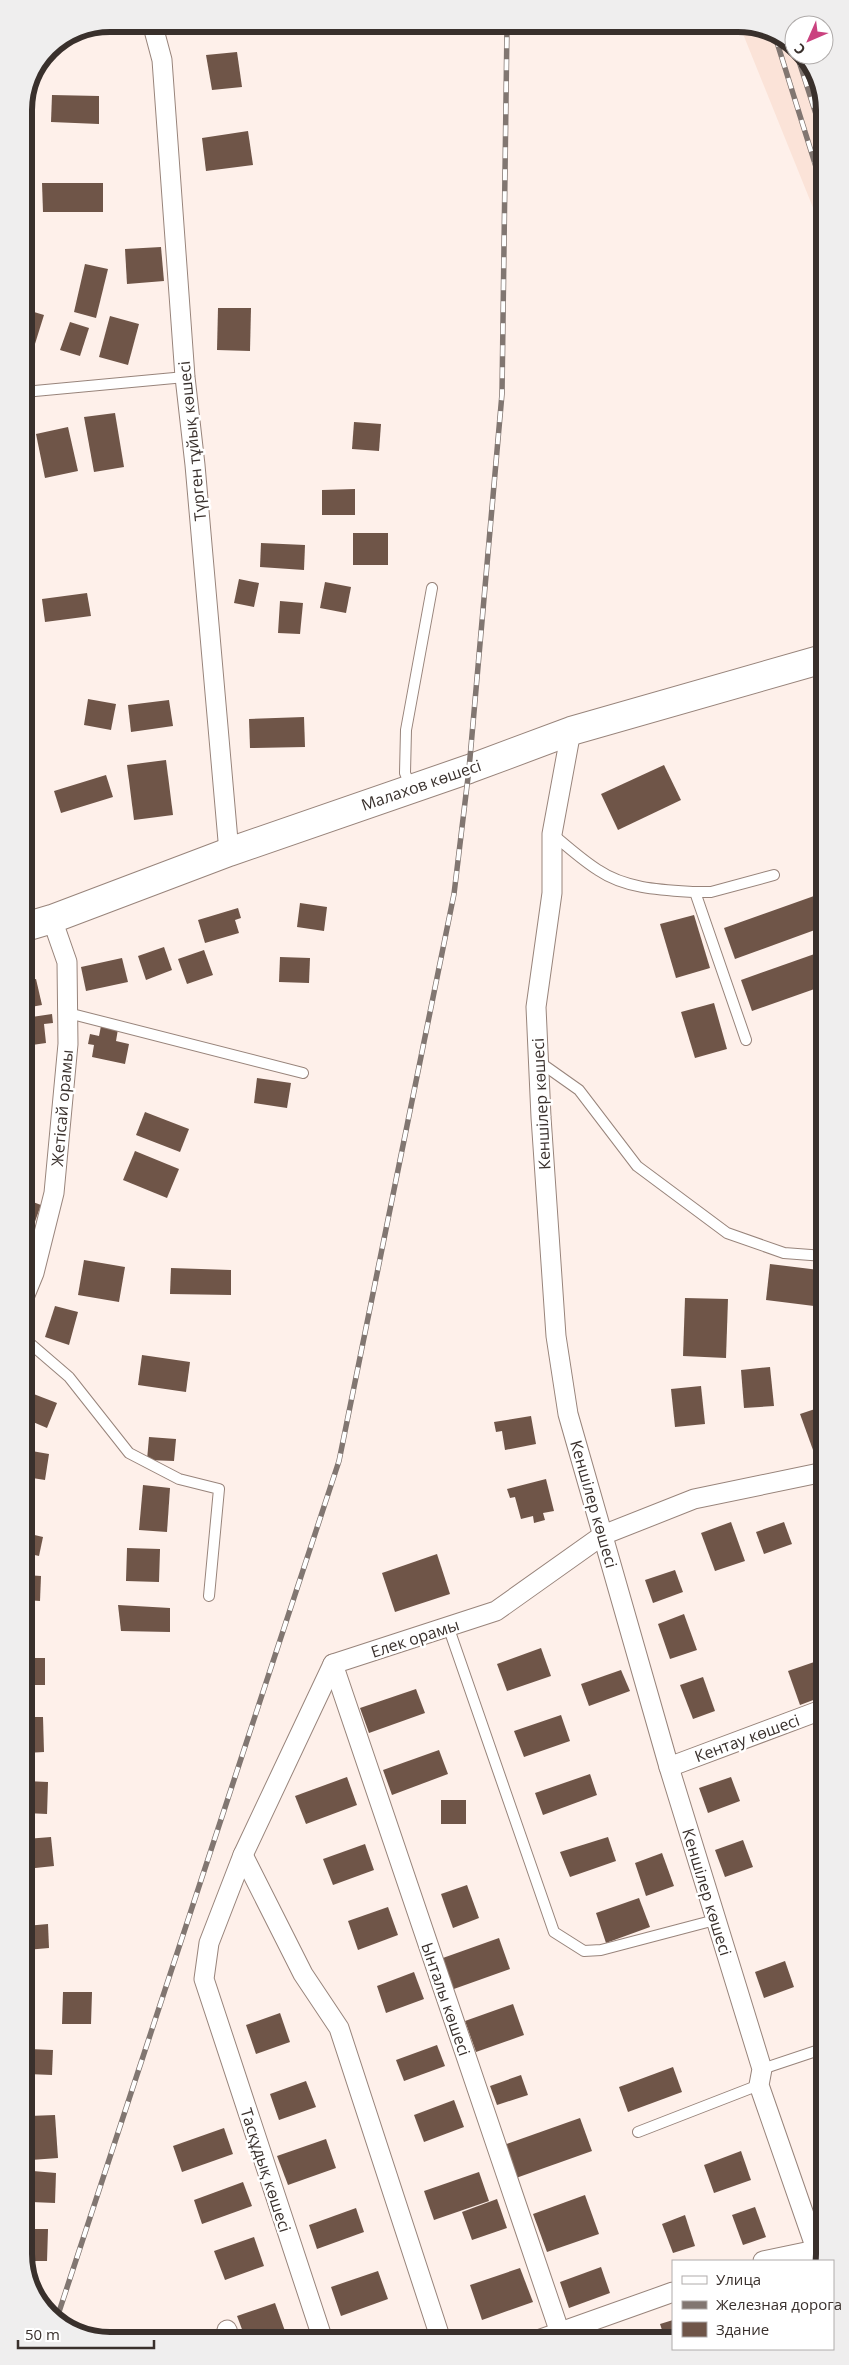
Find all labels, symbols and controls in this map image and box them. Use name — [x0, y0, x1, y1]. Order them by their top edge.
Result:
north arrow — [784, 15, 834, 65]
text: С — [790, 40, 809, 59]
street label: Түрген тұйық көшесі — [173, 360, 211, 522]
street label: Малахов көшесі — [358, 754, 484, 816]
street label: Кеншілер көшесі — [527, 1037, 555, 1171]
street label: Жетісай орамы — [46, 1049, 78, 1167]
street label: Кеншілер көшесі — [565, 1438, 623, 1570]
street label: Елек орамы — [368, 1613, 462, 1663]
street label: Кентау көшесі — [691, 1709, 803, 1767]
street label: Кеншілер көшесі — [677, 1826, 737, 1958]
street label: Ынталы көшесі — [416, 1939, 476, 2059]
street label: Тасқұдық көшесі — [236, 2105, 296, 2235]
legend — [672, 2260, 834, 2350]
text: Улица — [716, 2269, 761, 2289]
text: Железная дорога — [716, 2294, 842, 2314]
scale bar — [18, 2318, 154, 2350]
text: Здание — [716, 2319, 769, 2339]
text: 50 m — [25, 2324, 60, 2344]

